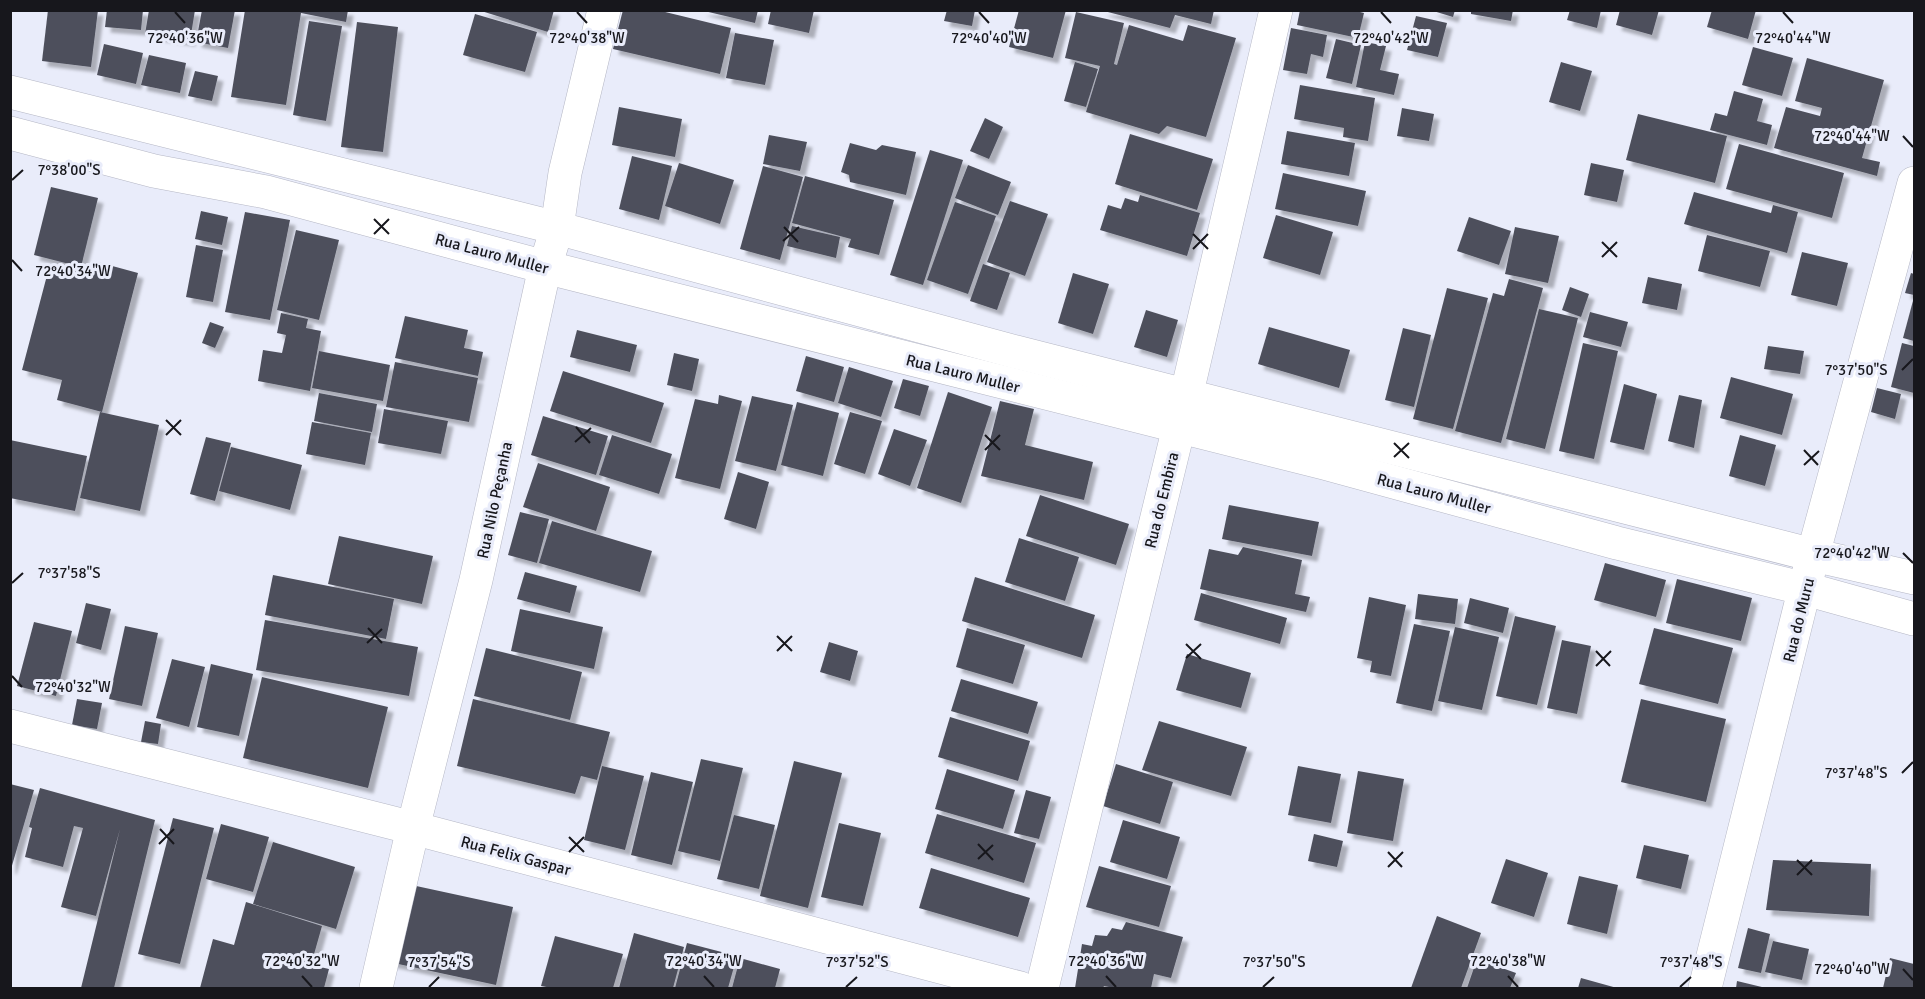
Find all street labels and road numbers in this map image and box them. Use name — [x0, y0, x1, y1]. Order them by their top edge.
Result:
street label: Rua Lauro Muller — [433, 229, 551, 279]
street label: Rua Lauro Muller — [904, 350, 1022, 398]
street label: Rua Nilo Peçanha — [473, 440, 517, 561]
street label: Rua do Embira — [1140, 450, 1184, 550]
street label: Rua Lauro Muller — [1375, 469, 1493, 519]
street label: Rua do Muru — [1779, 576, 1819, 665]
street label: Rua Felix Gaspar — [458, 832, 573, 880]

